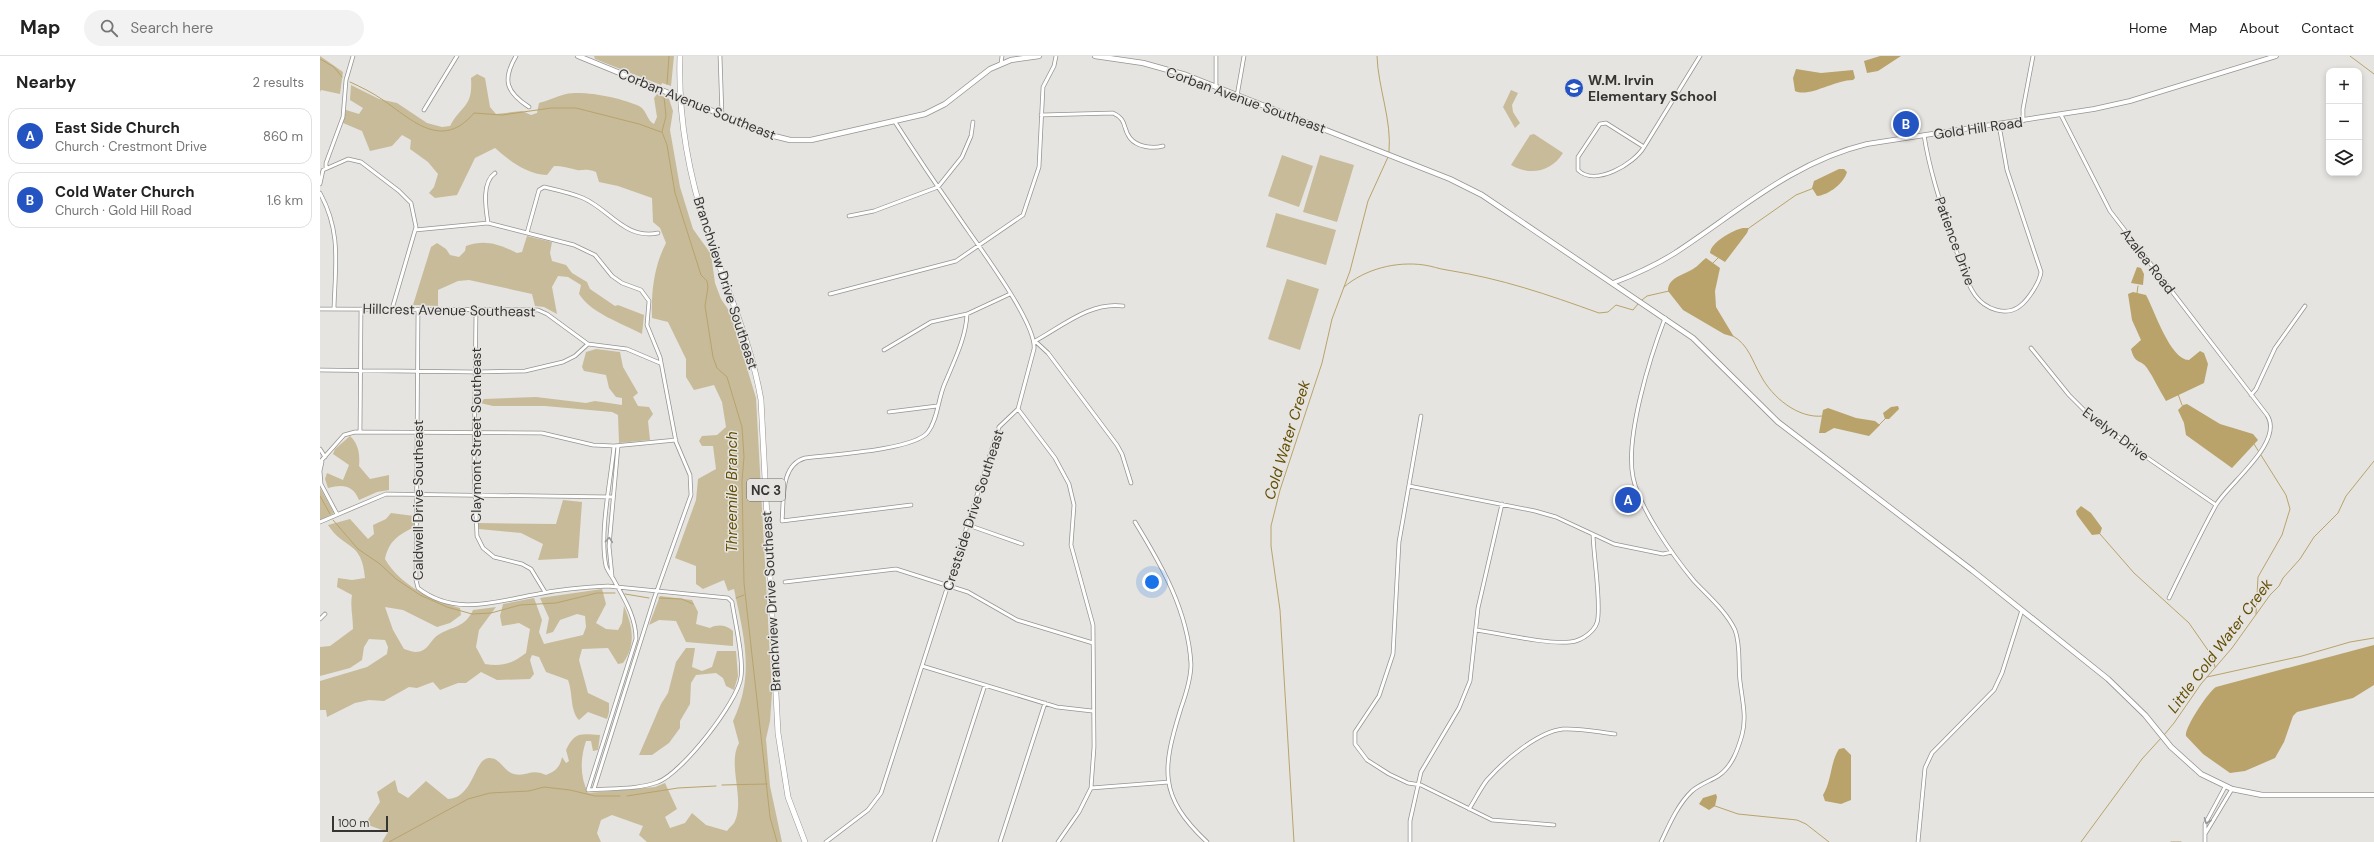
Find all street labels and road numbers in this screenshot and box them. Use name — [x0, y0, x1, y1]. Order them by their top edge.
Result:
street label: Corban Avenue Southeast — [1164, 63, 1328, 137]
street label: Corban Avenue Southeast — [615, 64, 779, 144]
street label: Gold Hill Road — [1932, 113, 2024, 143]
street label: Branchview Drive Southeast — [690, 194, 762, 372]
street label: Patience Drive — [1931, 194, 1979, 288]
street label: Azalea Road — [2117, 225, 2179, 297]
street label: Hillcrest Avenue Southeast — [362, 299, 536, 321]
street label: Claymont Street Southeast — [467, 347, 485, 523]
street label: Evelyn Drive — [2079, 403, 2153, 465]
street label: Caldwell Drive Southeast — [409, 420, 427, 580]
street label: Crestside Drive Southeast — [938, 427, 1008, 593]
road number: NC 3 — [747, 479, 785, 501]
street label: Branchview Drive Southeast — [757, 510, 785, 692]

